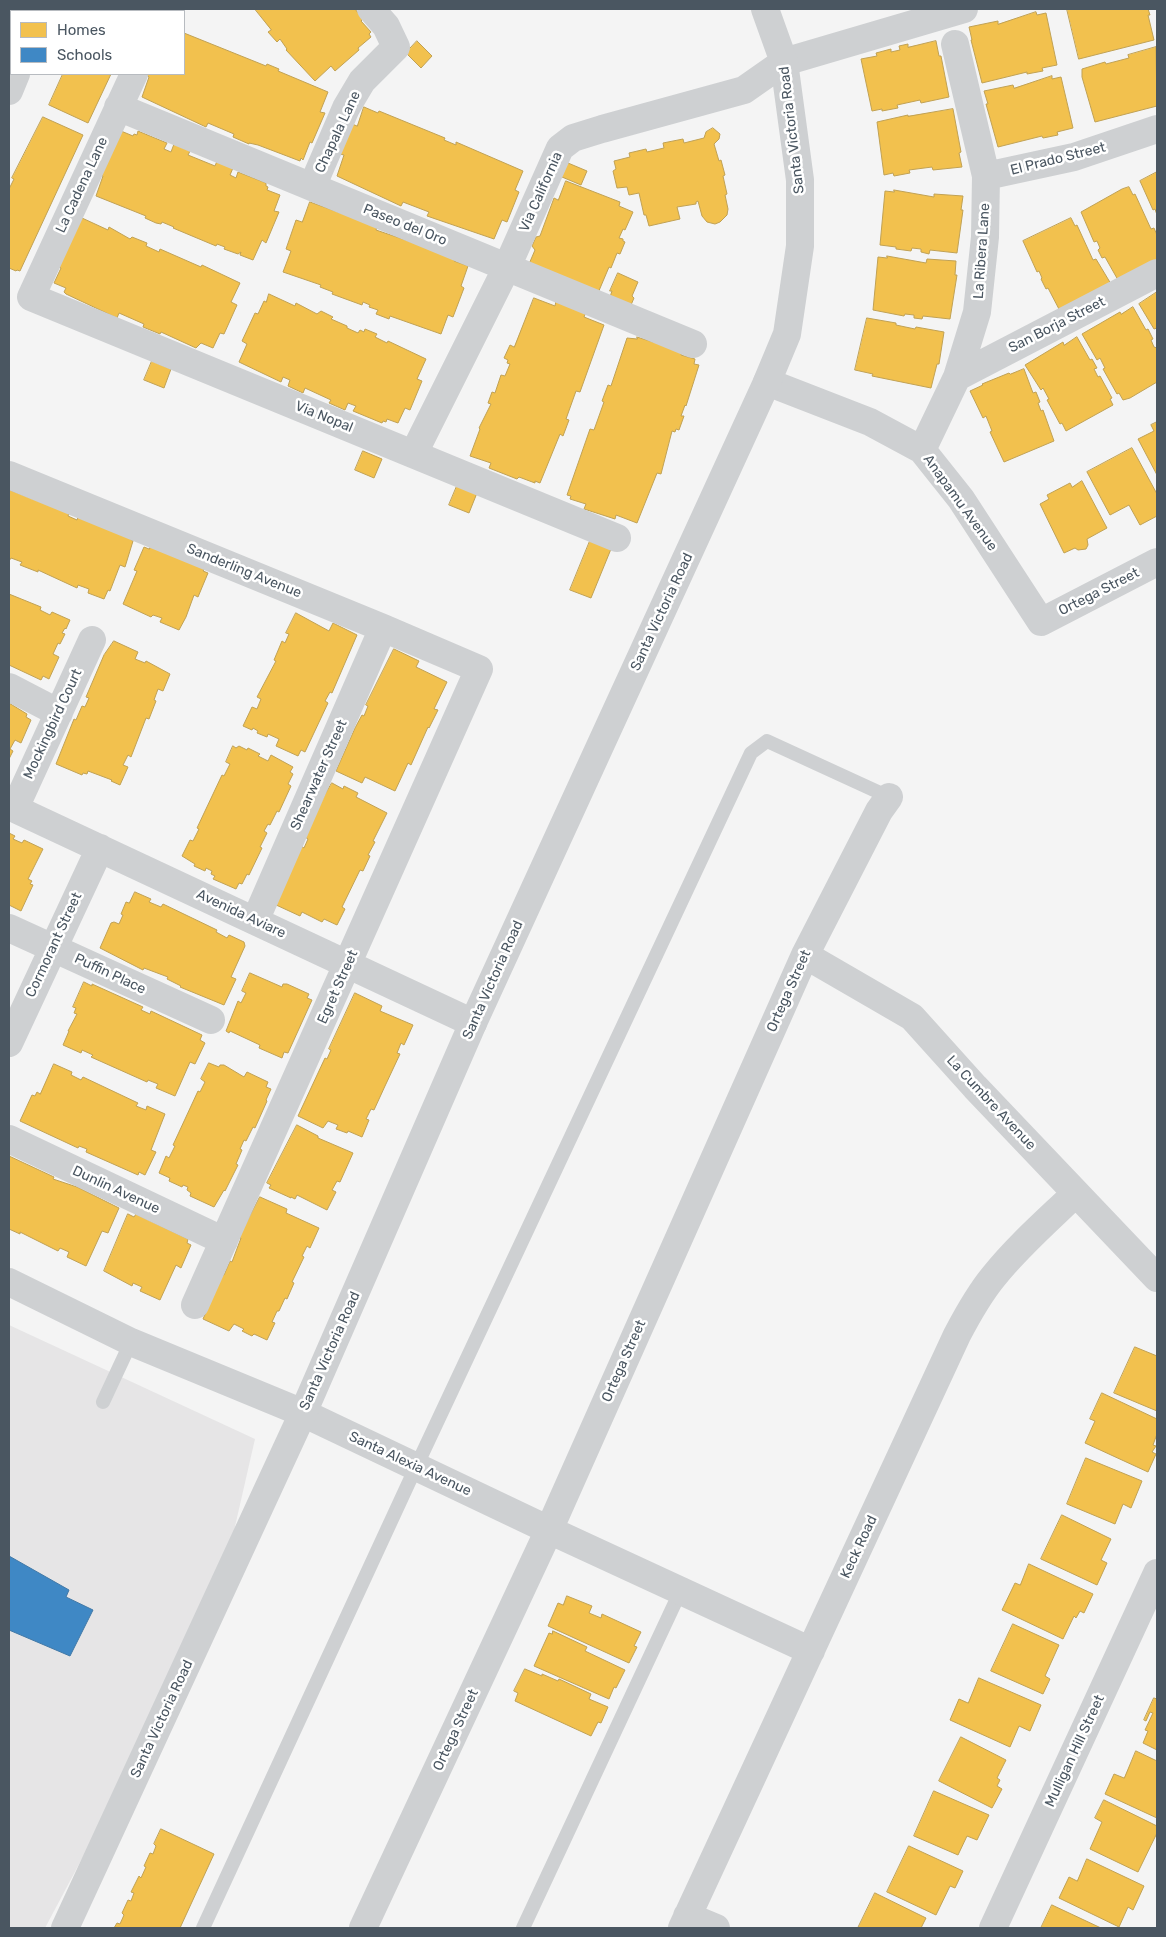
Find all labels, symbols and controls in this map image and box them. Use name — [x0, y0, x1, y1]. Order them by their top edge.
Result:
legend — [10, 10, 185, 75]
text: Homes — [57, 21, 106, 39]
text: Schools — [57, 46, 112, 64]
street label: Santa Victoria Road — [776, 65, 808, 195]
street label: Chapala Lane — [312, 89, 364, 175]
street label: La Cadena Lane — [52, 134, 112, 236]
street label: El Prado Street — [1009, 139, 1107, 179]
street label: Via California — [516, 149, 566, 235]
street label: Paseo del Oro — [361, 201, 449, 249]
street label: La Ribera Lane — [970, 202, 994, 300]
street label: San Borja Street — [1006, 293, 1108, 357]
street label: Via Nopal — [293, 398, 355, 436]
street label: Anapamu Avenue — [919, 452, 1001, 554]
street label: Sanderling Avenue — [184, 540, 304, 602]
street label: Santa Victoria Road — [627, 550, 697, 674]
street label: Ortega Street — [1056, 565, 1142, 619]
street label: Mockingbird Court — [20, 666, 86, 782]
street label: Shearwater Street — [287, 717, 351, 833]
street label: Avenida Aviare — [194, 886, 288, 942]
street label: Cormorant Street — [22, 890, 86, 1000]
street label: Santa Victoria Road — [459, 918, 527, 1042]
street label: Egret Street — [314, 947, 362, 1027]
street label: Ortega Street — [763, 947, 815, 1035]
street label: Puffin Place — [72, 950, 148, 998]
street label: La Cumbre Avenue — [943, 1052, 1039, 1154]
street label: Dunlin Avenue — [70, 1162, 162, 1218]
street label: Santa Victoria Road — [296, 1289, 364, 1413]
street label: Ortega Street — [598, 1317, 650, 1405]
street label: Santa Alexia Avenue — [346, 1428, 474, 1500]
street label: Keck Road — [837, 1513, 881, 1581]
street label: Santa Victoria Road — [127, 1657, 197, 1781]
street label: Ortega Street — [430, 1687, 482, 1773]
street label: Mulligan Hill Street — [1042, 1692, 1108, 1810]

